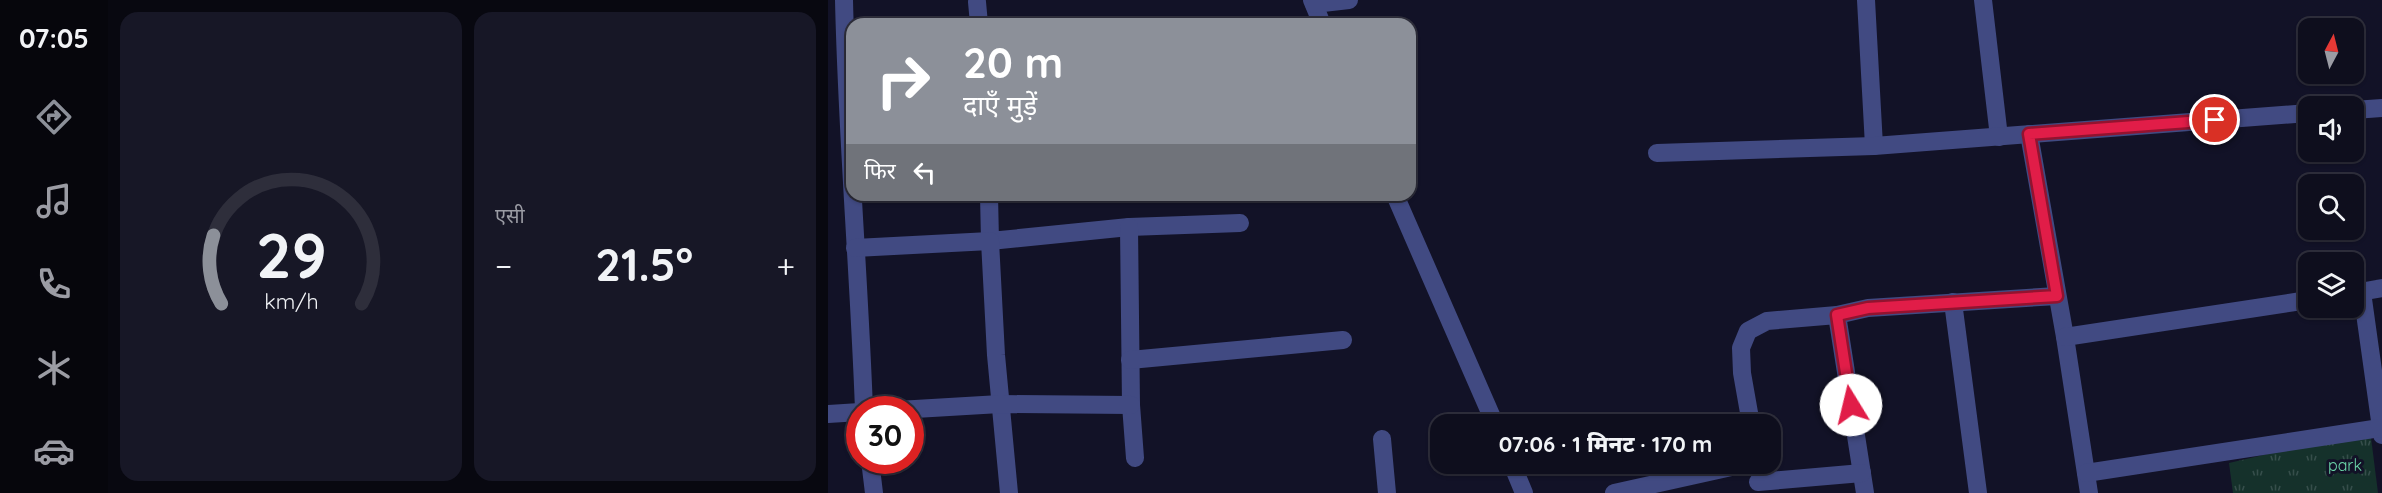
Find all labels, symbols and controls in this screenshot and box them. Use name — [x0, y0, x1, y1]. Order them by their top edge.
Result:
north arrow — [2298, 18, 2364, 84]
map controls — [2298, 18, 2364, 318]
text: 07:05 — [19, 21, 89, 55]
text: 20 m — [963, 36, 1063, 89]
icon: right — [864, 42, 942, 120]
text: दाएँ मुड़ें — [963, 88, 1037, 122]
pin — [2189, 94, 2240, 145]
icon: directions — [33, 96, 75, 138]
button: sound — [2298, 96, 2364, 162]
icon: arrive — [2198, 103, 2231, 136]
icon: left — [908, 156, 941, 189]
text: फिर — [864, 157, 896, 185]
button: search — [2298, 174, 2364, 240]
icon: music — [33, 180, 75, 222]
text: एसी — [495, 203, 525, 228]
text: 29 — [256, 216, 326, 294]
text: 21.5° — [595, 236, 693, 292]
text: − — [495, 245, 512, 286]
text: + — [776, 245, 795, 286]
button: layers — [2298, 252, 2364, 318]
icon: phone — [33, 263, 75, 305]
text: km/h — [264, 288, 318, 314]
icon: climate — [33, 347, 75, 389]
position arrow — [1819, 373, 1883, 437]
speed limit sign: 30 — [846, 396, 924, 474]
icon: car — [33, 430, 75, 472]
text: 07:06 · 1 मिनट · 170 m — [1499, 430, 1712, 458]
park label: park — [2328, 455, 2362, 475]

